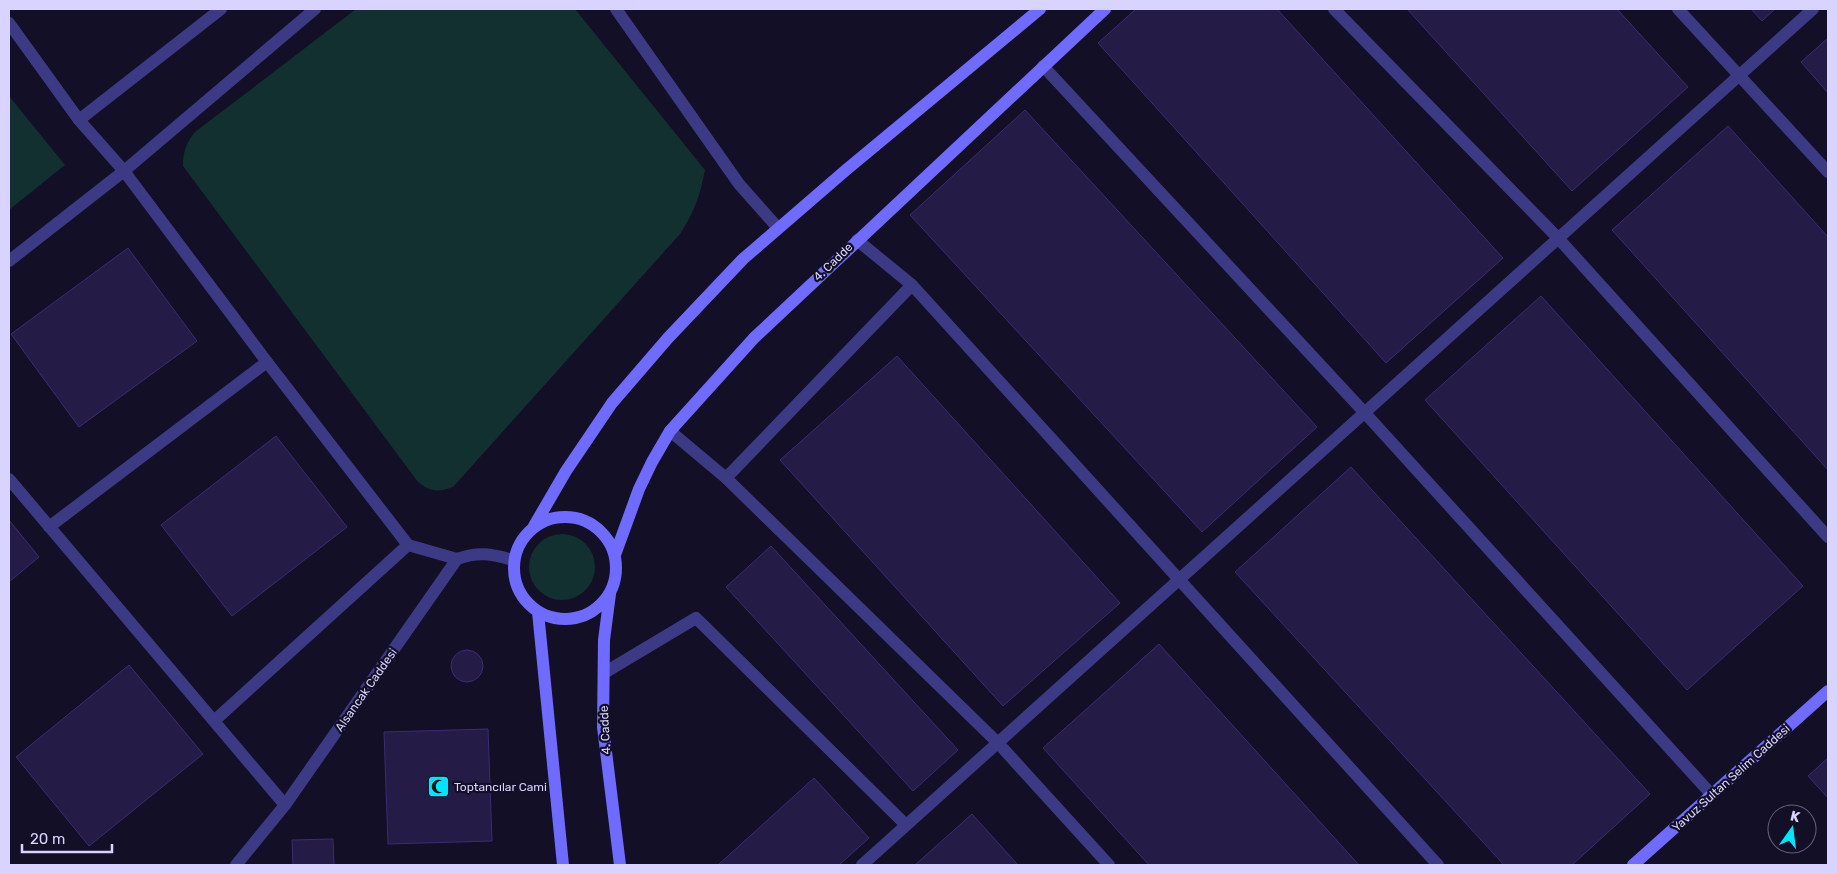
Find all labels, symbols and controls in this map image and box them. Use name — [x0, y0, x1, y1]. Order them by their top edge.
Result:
street label: 4. Cadde — [811, 240, 856, 284]
street label: Alsancak Caddesi — [332, 646, 400, 734]
street label: 4. Cadde — [597, 705, 613, 755]
street label: Yavuz Sultan Selim Caddesi — [1669, 721, 1793, 835]
mosque icon: Toptancılar Cami — [426, 775, 450, 799]
place label: Toptancılar Cami — [454, 780, 547, 794]
north arrow — [1767, 804, 1817, 854]
text: K — [1788, 807, 1802, 826]
scale bar — [22, 822, 112, 854]
text: 20 m — [30, 830, 65, 848]

